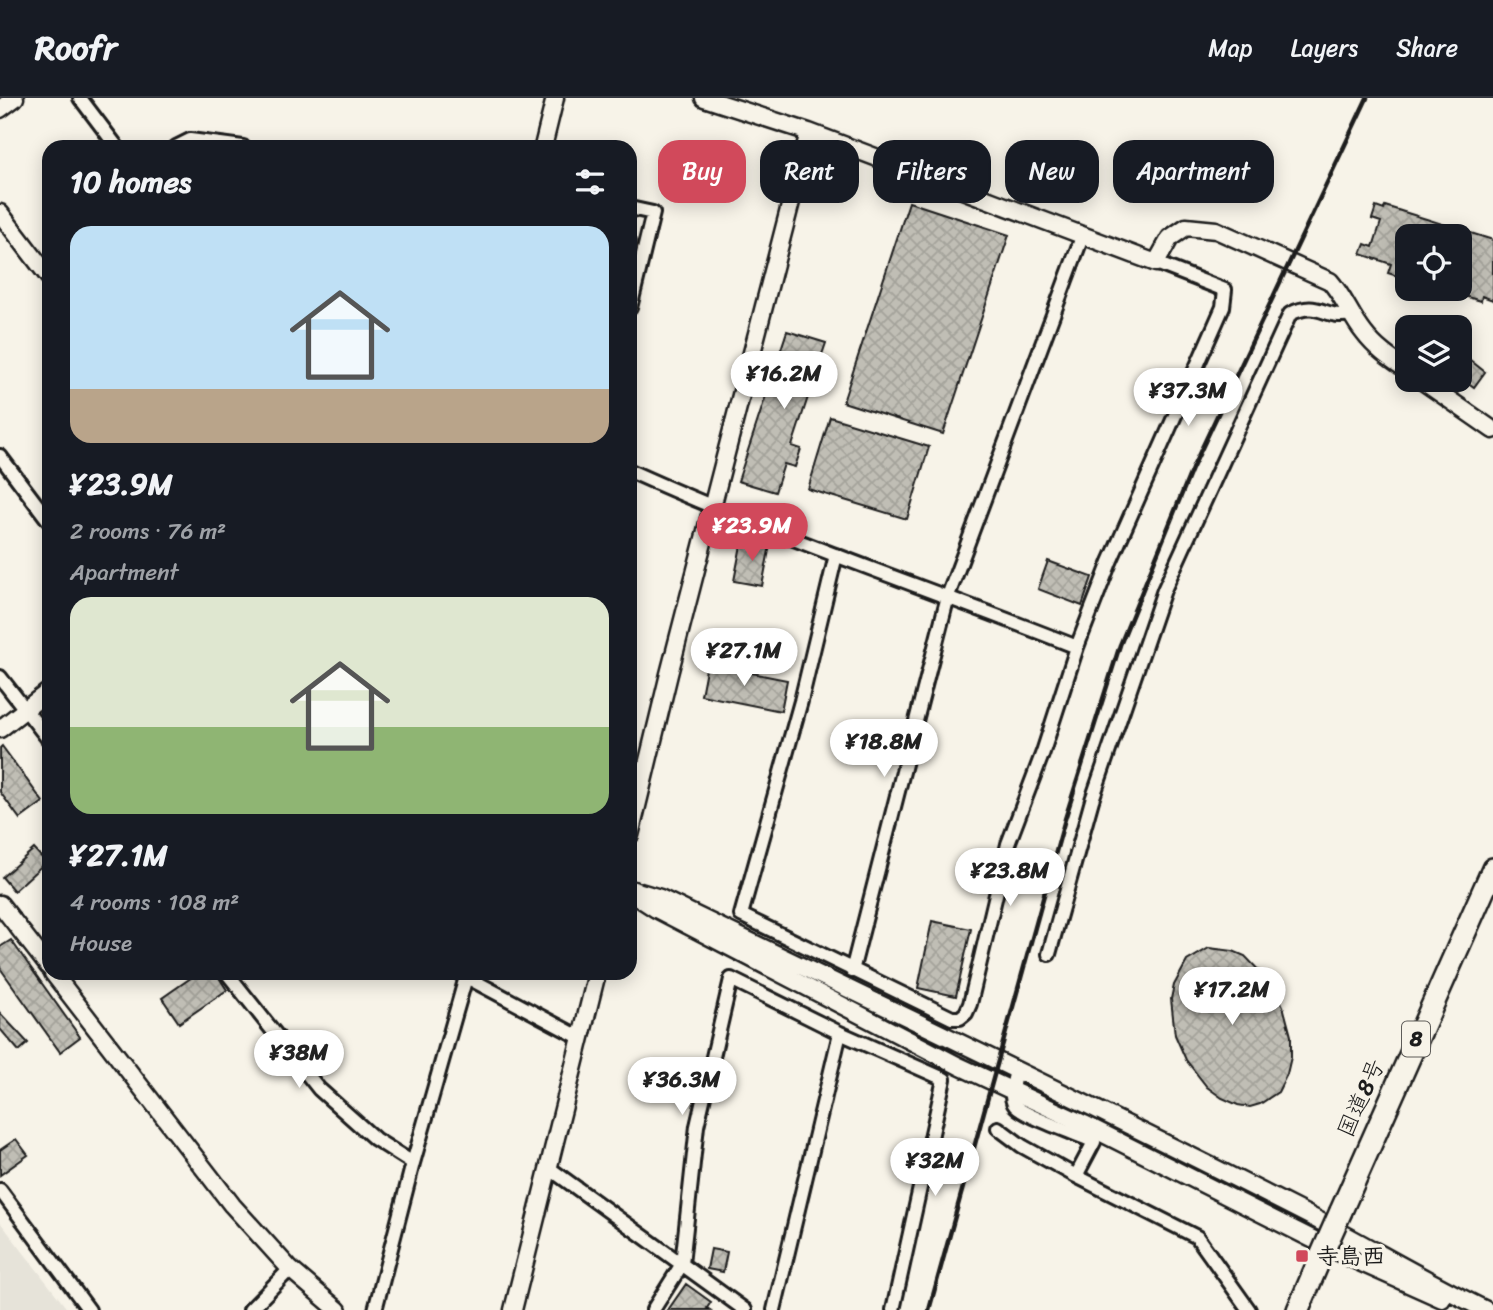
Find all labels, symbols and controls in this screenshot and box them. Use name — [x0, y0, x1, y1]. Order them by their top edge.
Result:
text: Roofr — [35, 19, 117, 77]
text: Map — [1208, 27, 1253, 69]
text: Layers — [1291, 27, 1358, 69]
text: Share — [1396, 27, 1458, 69]
chip: Buy — [658, 140, 746, 203]
chip: Rent — [760, 140, 859, 203]
chip: Filters — [873, 140, 991, 203]
chip: New — [1005, 140, 1099, 203]
chip: Apartment — [1113, 140, 1274, 203]
text: 10 homes — [70, 155, 191, 209]
icon: filters — [571, 163, 609, 201]
map controls — [1395, 224, 1472, 392]
button: locate — [1395, 224, 1472, 301]
icon: home — [277, 272, 403, 398]
button: layers — [1395, 315, 1472, 392]
pin: ¥16.2M — [727, 352, 841, 411]
text: ¥16.2M — [747, 353, 821, 394]
pin: ¥37.3M — [1131, 368, 1245, 428]
text: ¥37.3M — [1150, 370, 1226, 411]
text: ¥23.9M — [70, 457, 172, 511]
pin: ¥23.9M — [695, 504, 809, 563]
text: ¥23.9M — [713, 505, 791, 546]
text: 2 rooms · 76 m² — [70, 511, 226, 552]
text: Apartment — [70, 552, 179, 593]
pin: ¥27.1M — [687, 628, 801, 688]
text: ¥27.1M — [707, 630, 781, 671]
icon: home — [277, 643, 403, 769]
pin: ¥18.8M — [827, 720, 941, 779]
text: ¥18.8M — [846, 721, 922, 762]
text: ¥27.1M — [70, 828, 168, 882]
pin: ¥23.8M — [953, 848, 1067, 908]
text: ¥23.8M — [971, 850, 1049, 891]
text: 4 rooms · 108 m² — [70, 882, 239, 923]
text: House — [70, 923, 132, 964]
pin: ¥17.2M — [1175, 968, 1289, 1027]
text: ¥17.2M — [1195, 969, 1269, 1010]
road number: 8 — [1402, 1021, 1430, 1056]
pin: ¥38M — [258, 1030, 340, 1090]
text: ¥38M — [270, 1032, 328, 1073]
street label: 国道8号 — [1325, 1052, 1397, 1144]
pin: ¥36.3M — [625, 1058, 739, 1117]
text: ¥36.3M — [644, 1059, 720, 1100]
pin: ¥32M — [894, 1138, 976, 1198]
text: ¥32M — [906, 1140, 964, 1181]
place label: 寺島西 — [1316, 1236, 1385, 1277]
marker: 寺島西 — [1294, 1248, 1310, 1264]

